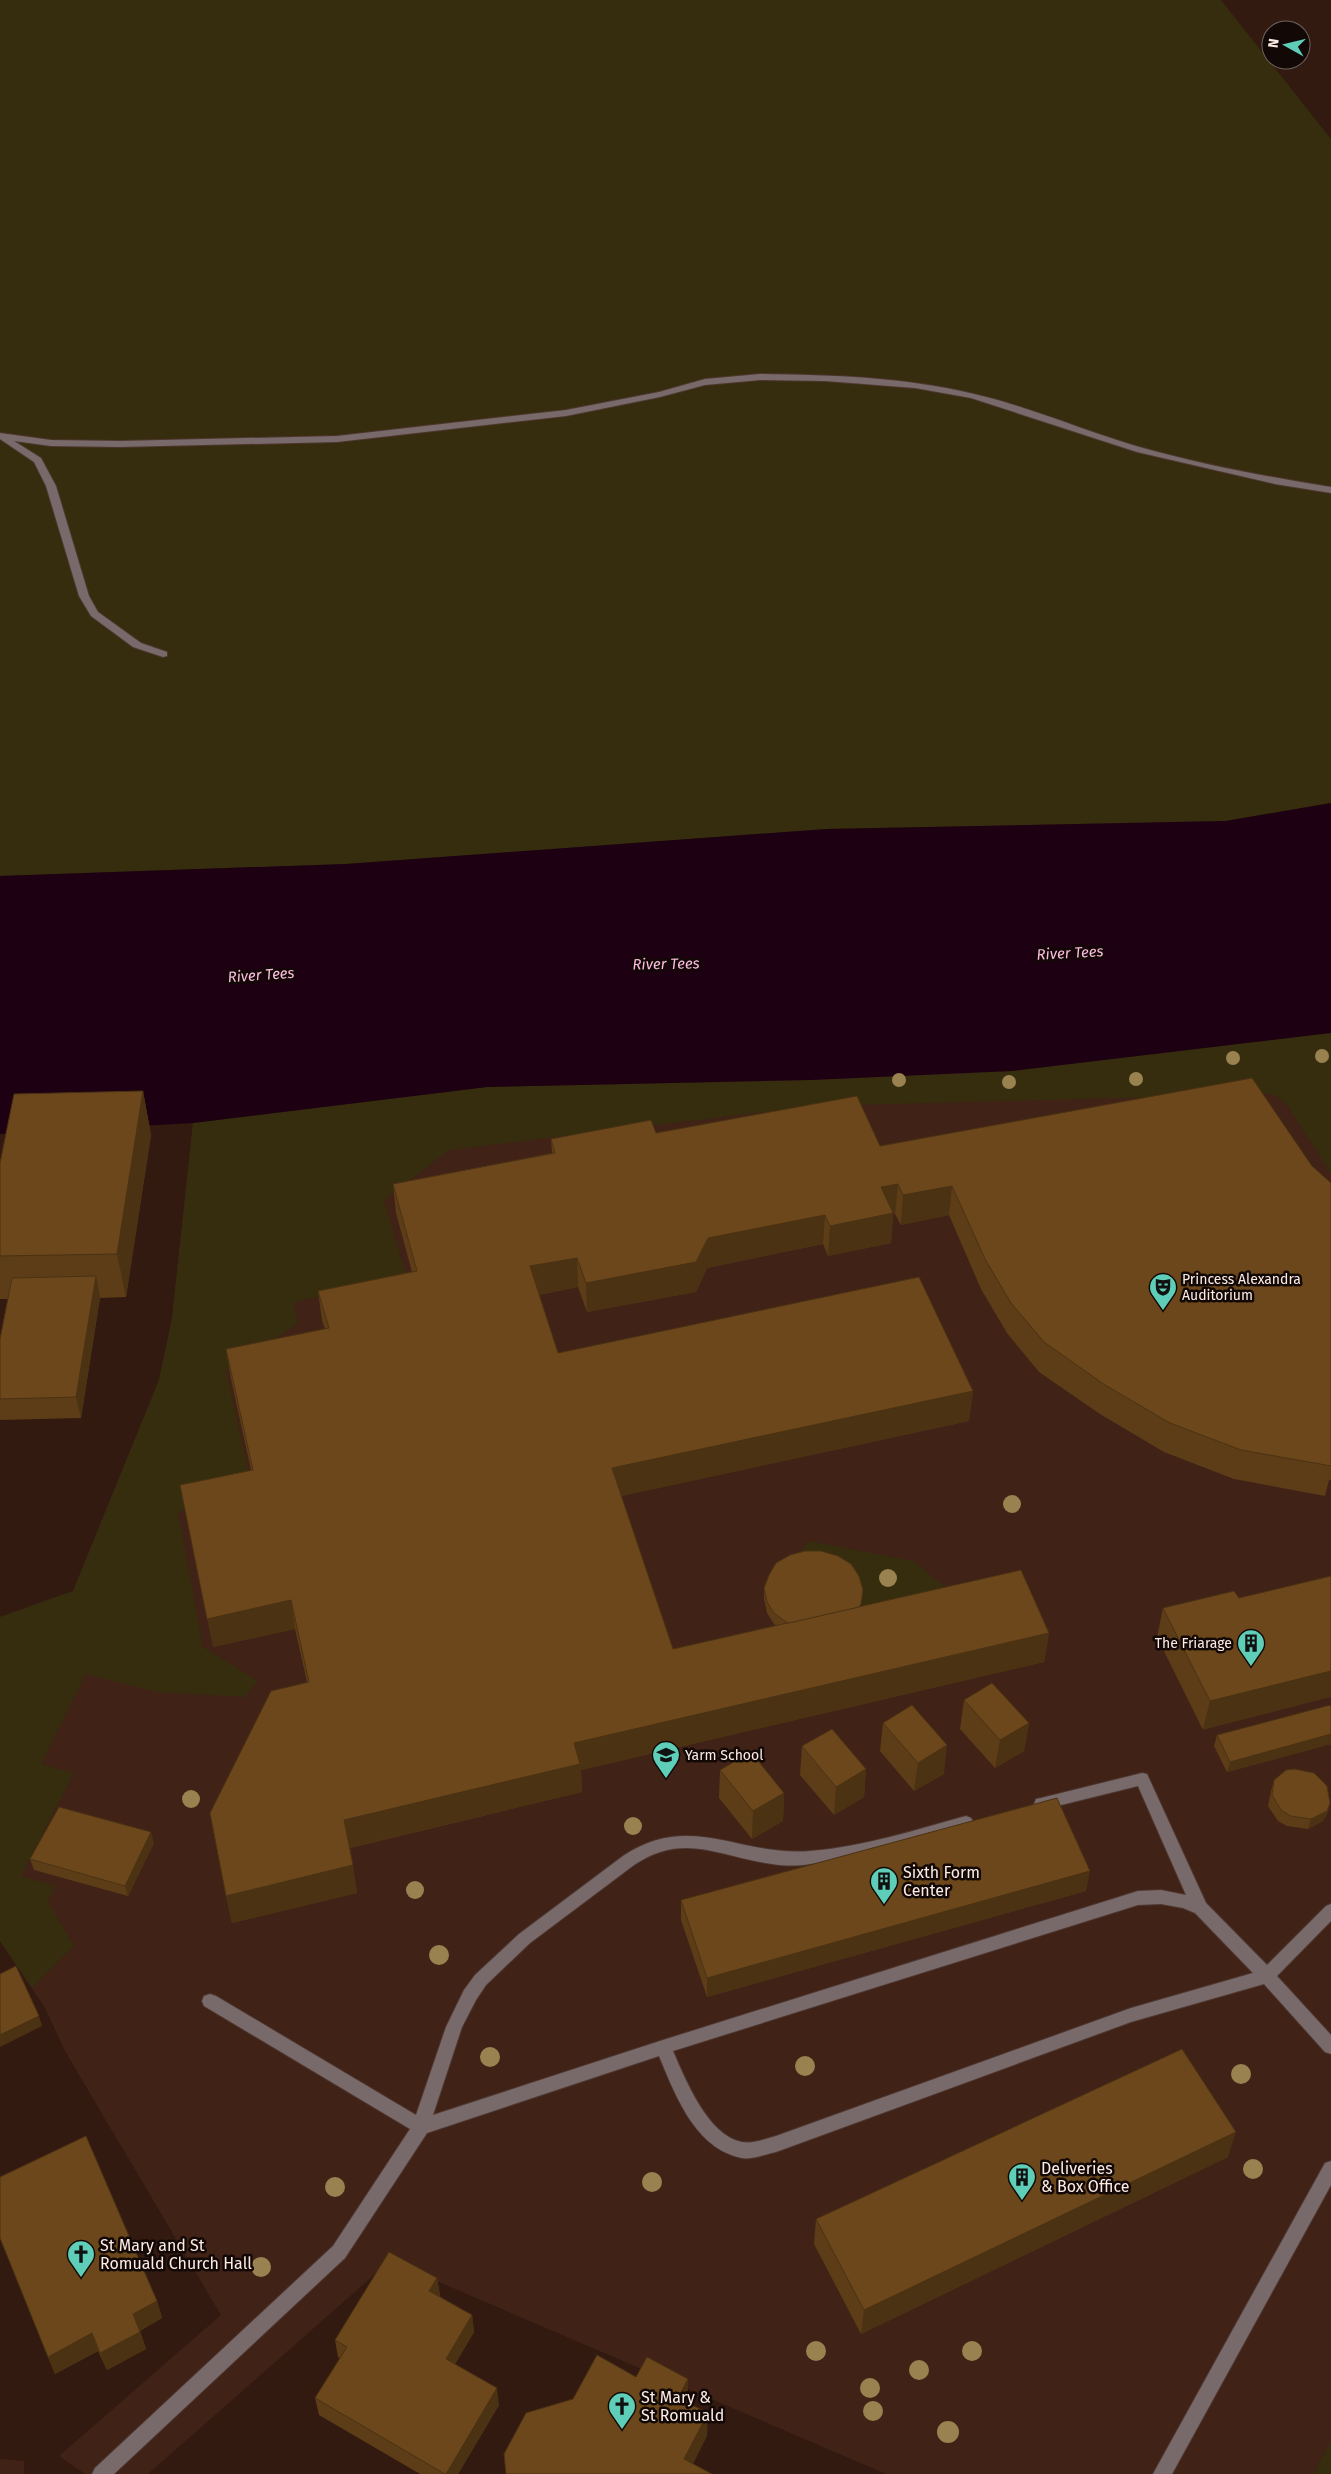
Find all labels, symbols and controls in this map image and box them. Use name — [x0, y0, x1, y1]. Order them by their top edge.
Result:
north arrow — [1261, 20, 1311, 70]
text: N — [1265, 37, 1283, 49]
water label: River Tees — [1036, 942, 1104, 964]
water label: River Tees — [632, 954, 700, 974]
water label: River Tees — [227, 964, 295, 986]
place label: Princess Alexandra Auditorium — [1182, 1271, 1301, 1304]
theatre icon: Princess Alexandra Auditorium — [1148, 1272, 1178, 1311]
building icon: The Friarage — [1236, 1628, 1266, 1667]
place label: The Friarage — [1155, 1635, 1232, 1652]
school or university icon: Yarm School — [651, 1740, 681, 1779]
place label: Yarm School — [685, 1747, 763, 1764]
place label: Sixth Form Center — [903, 1863, 980, 1900]
building icon: Sixth Form Center — [869, 1866, 899, 1905]
place label: Deliveries & Box Office — [1041, 2159, 1130, 2196]
building icon: Deliveries & Box Office — [1007, 2162, 1037, 2201]
place label: St Mary and St Romuald Church Hall — [100, 2236, 252, 2273]
church icon: St Mary and St Romuald Church Hall — [66, 2239, 96, 2278]
place label: St Mary & St Romuald — [641, 2388, 724, 2425]
church icon: St Mary & St Romuald — [607, 2391, 637, 2430]

